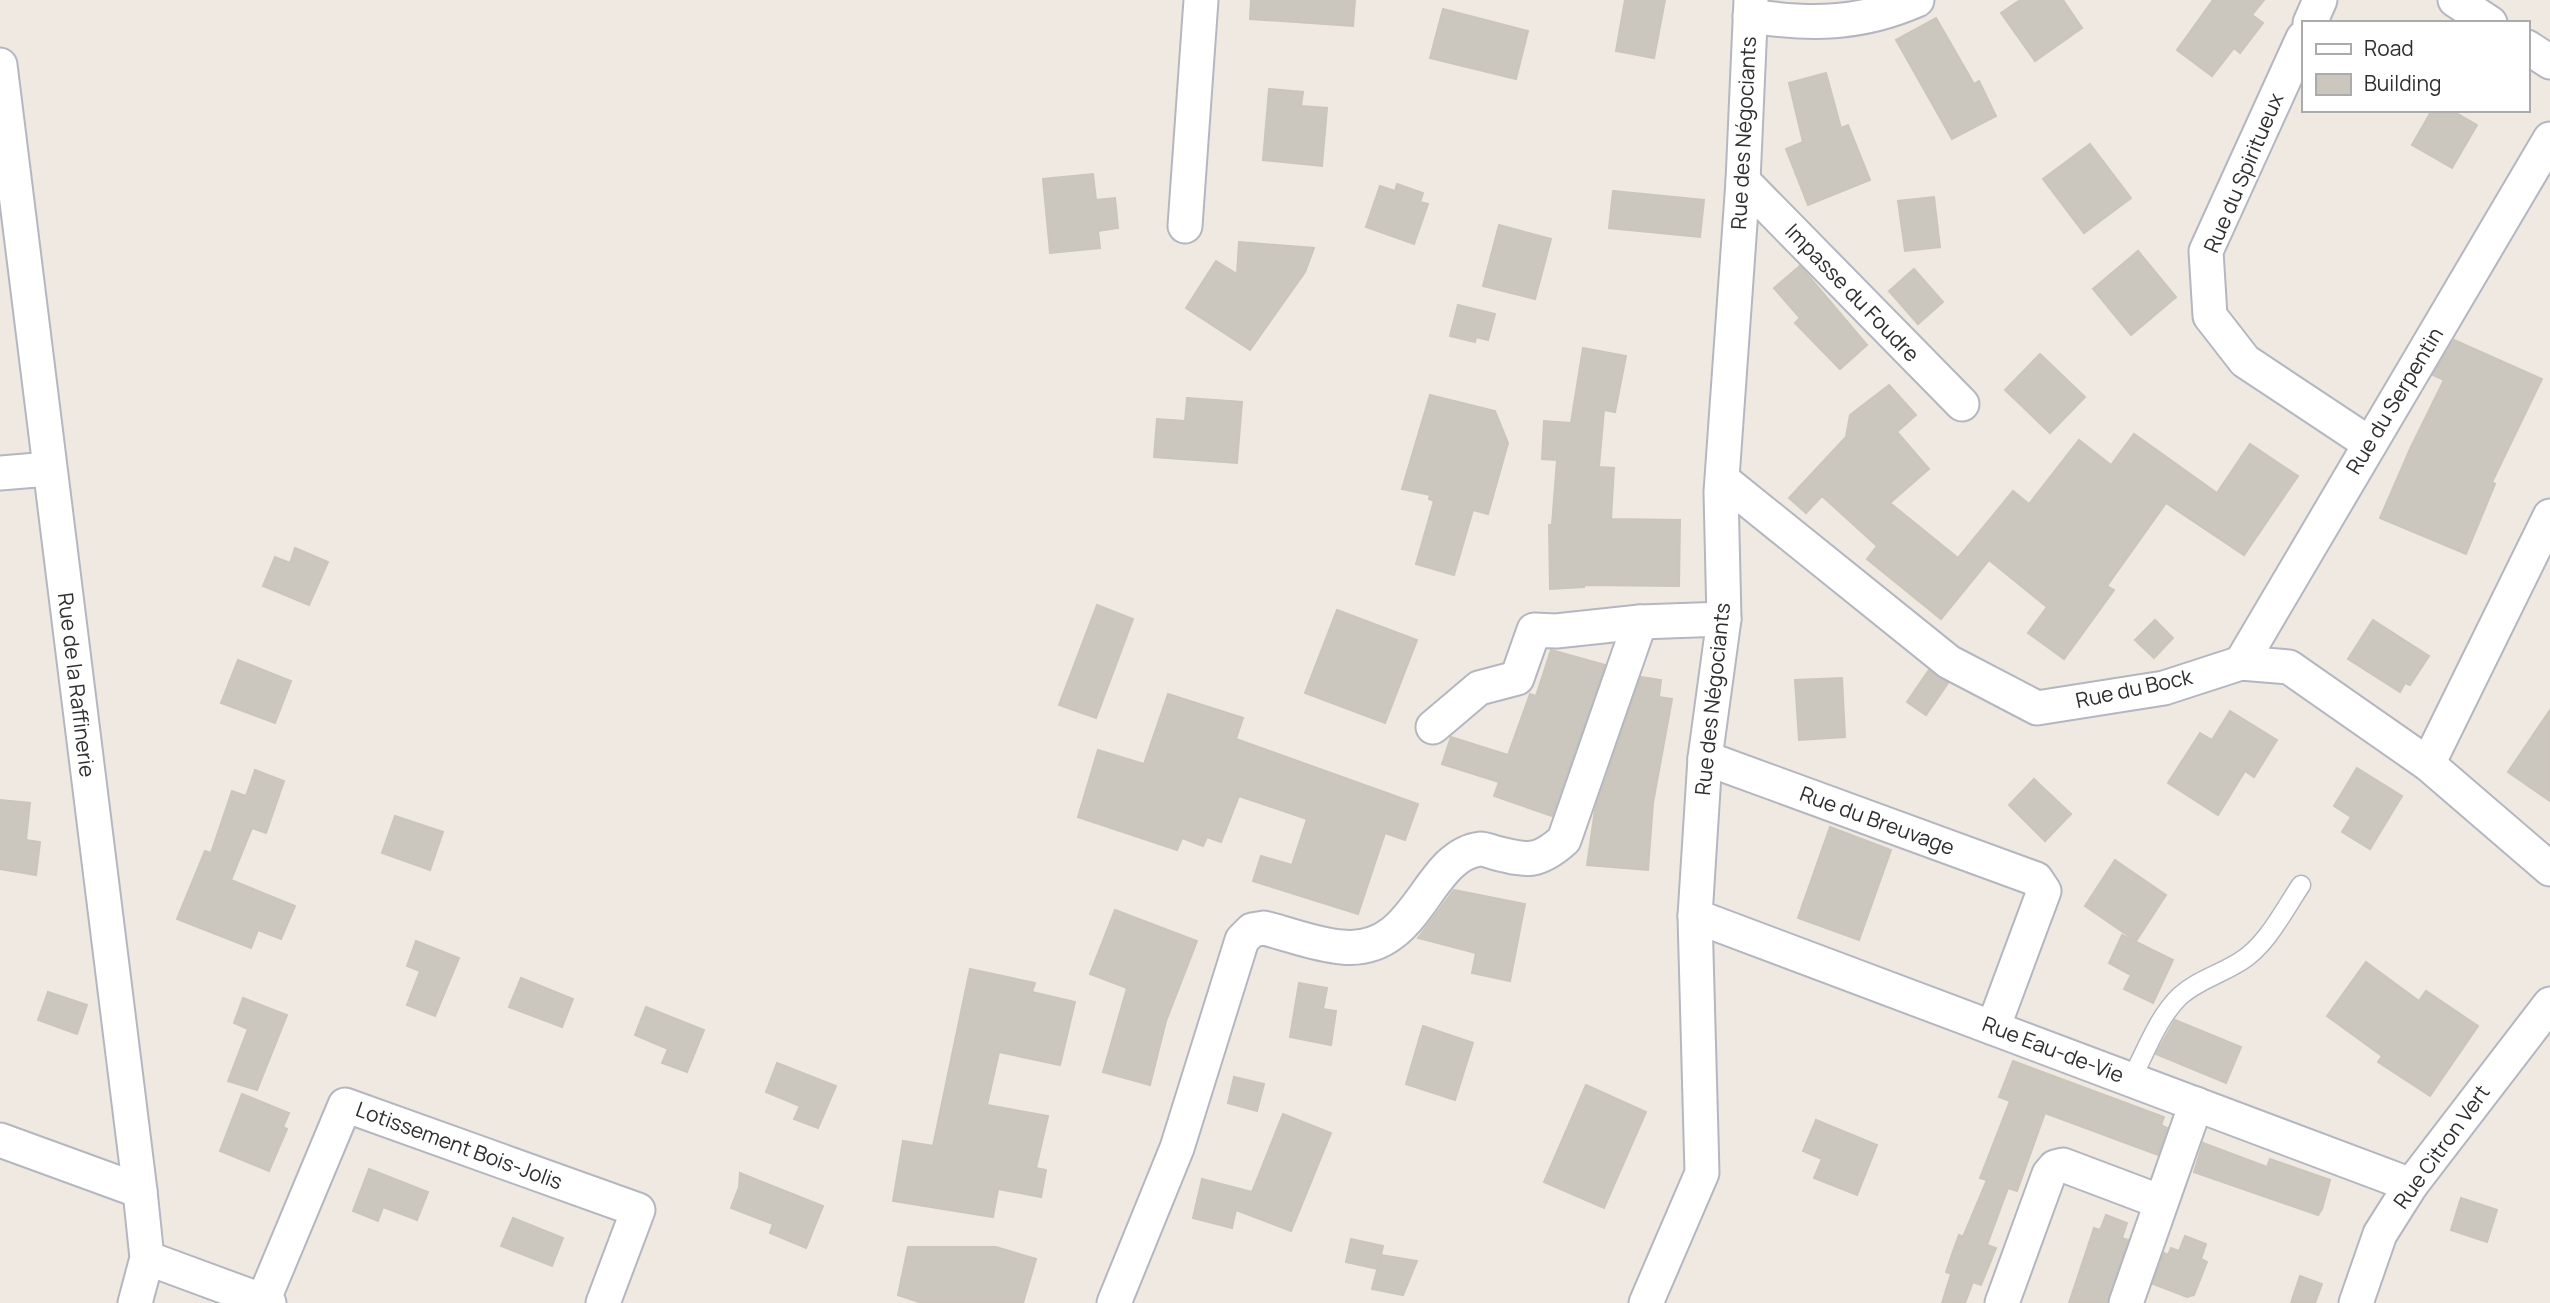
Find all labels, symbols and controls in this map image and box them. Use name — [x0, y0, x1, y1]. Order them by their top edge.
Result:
legend — [2302, 21, 2529, 112]
text: Road — [2364, 34, 2414, 62]
street label: Rue des Négociants — [1724, 36, 1762, 230]
text: Building — [2364, 69, 2441, 97]
street label: Rue du Spiritueux — [2197, 89, 2289, 257]
street label: Impasse du Foudre — [1780, 217, 1926, 367]
street label: Rue du Serpentin — [2339, 322, 2449, 479]
street label: Rue de la Raffinerie — [52, 591, 102, 779]
street label: Rue des Négociants — [1688, 601, 1736, 797]
street label: Rue du Bock — [2073, 662, 2195, 714]
street label: Rue du Breuvage — [1796, 779, 1959, 861]
street label: Rue Eau-de-Vie — [1979, 1009, 2128, 1089]
street label: Rue Citron Vert — [2387, 1079, 2496, 1214]
street label: Lotissement Bois-Jolis — [352, 1095, 566, 1195]

